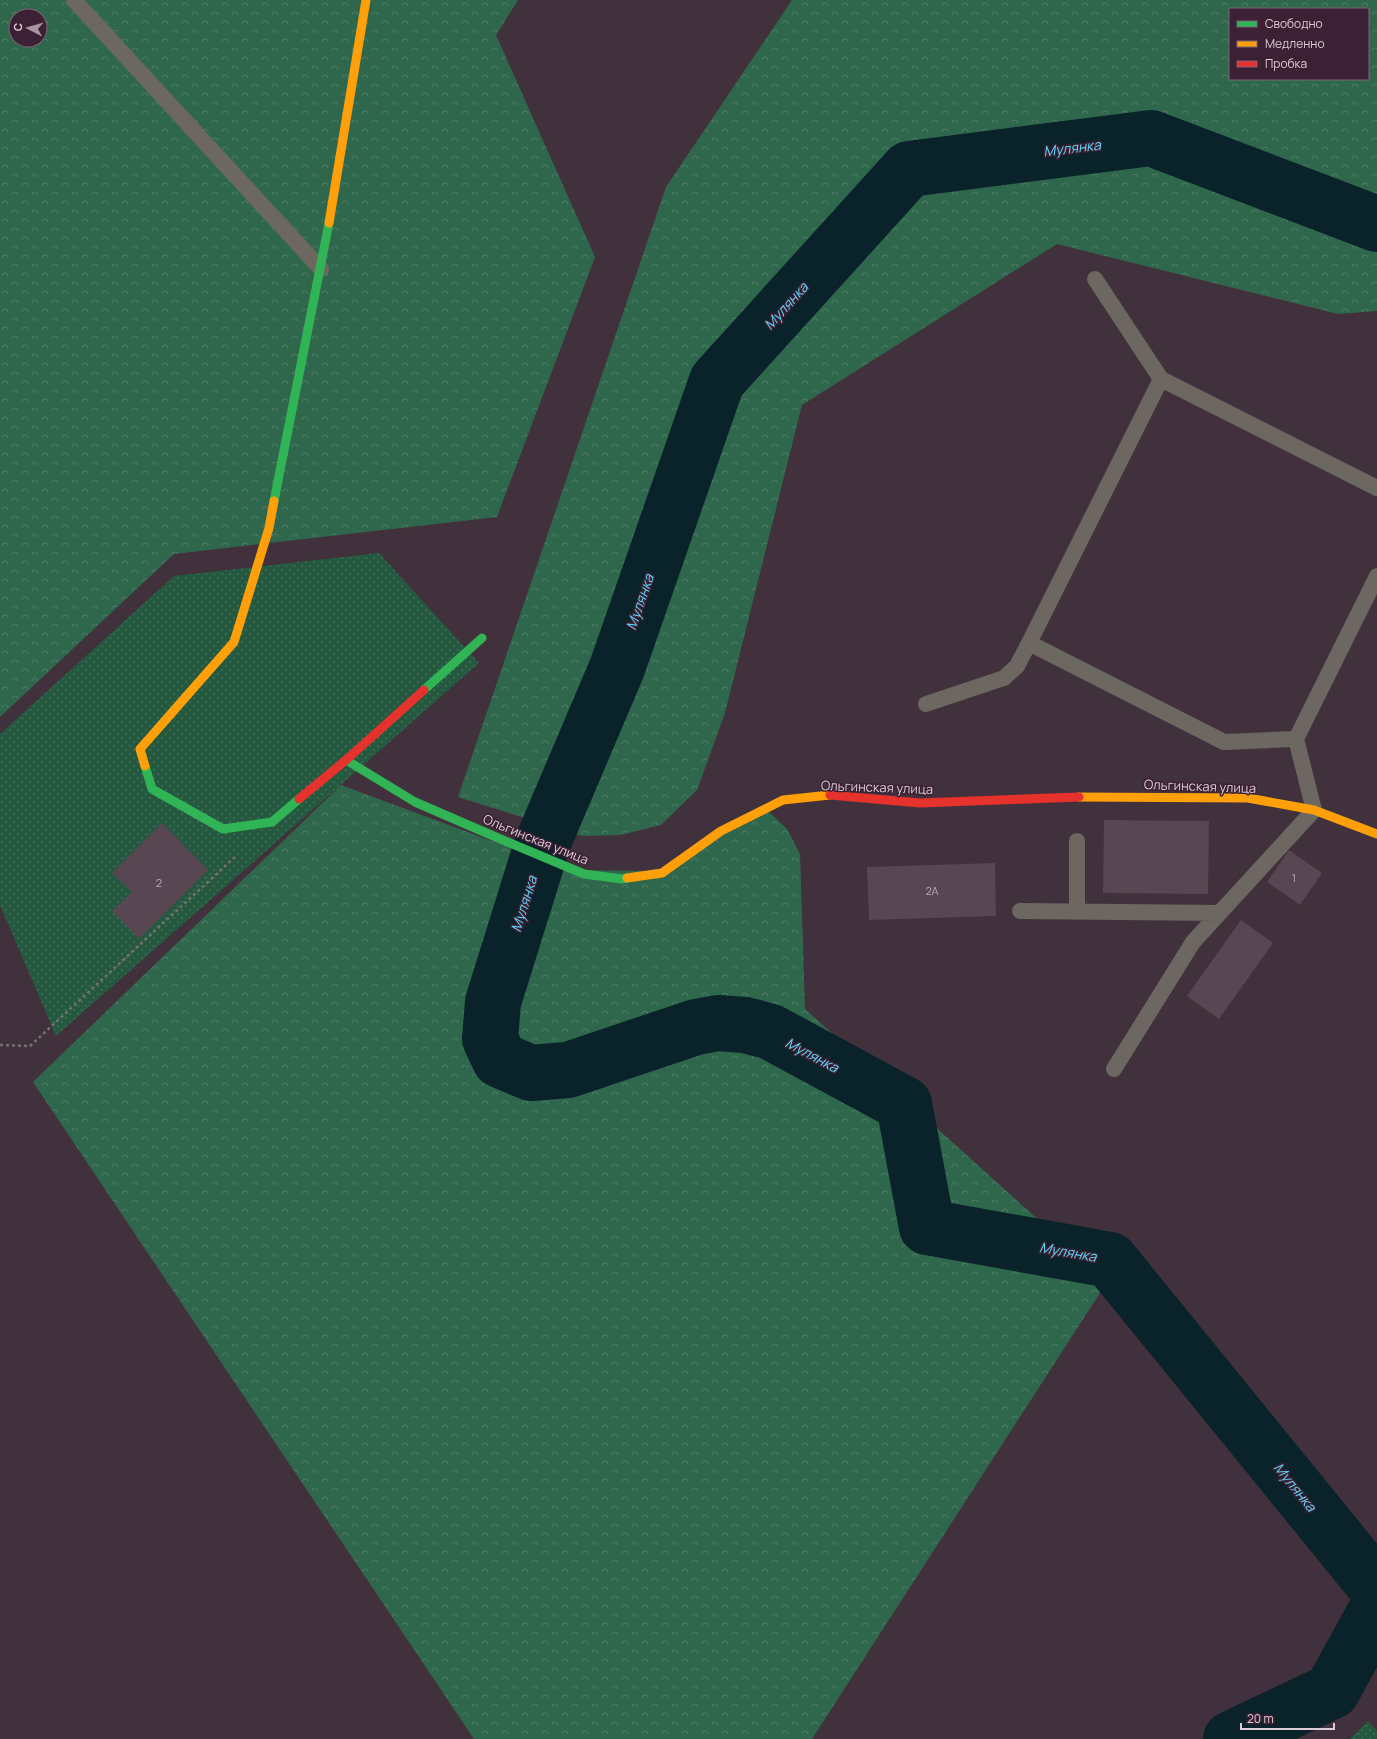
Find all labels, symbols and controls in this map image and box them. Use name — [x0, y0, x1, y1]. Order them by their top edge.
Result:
north arrow — [8, 8, 48, 48]
legend — [1229, 8, 1369, 80]
text: Свободно — [1265, 15, 1323, 32]
text: С — [10, 22, 25, 32]
text: Медленно — [1265, 35, 1325, 52]
text: Пробка — [1265, 55, 1307, 72]
water label: Мулянка — [1042, 134, 1103, 160]
water label: Мулянка — [759, 277, 813, 333]
water label: Мулянка — [621, 570, 658, 632]
street label: Ольгинская улица — [1144, 775, 1256, 797]
street label: Ольгинская улица — [821, 776, 933, 798]
street label: Ольгинская улица — [481, 810, 591, 868]
house number: 1 — [1292, 870, 1296, 885]
water label: Мулянка — [506, 872, 541, 934]
house number: 2 — [156, 875, 162, 890]
house number: 2А — [925, 883, 939, 898]
water label: Мулянка — [782, 1033, 843, 1077]
water label: Мулянка — [1038, 1237, 1099, 1266]
water label: Мулянка — [1270, 1458, 1322, 1516]
scale bar — [1241, 1705, 1334, 1731]
text: 20 m — [1247, 1710, 1274, 1727]

